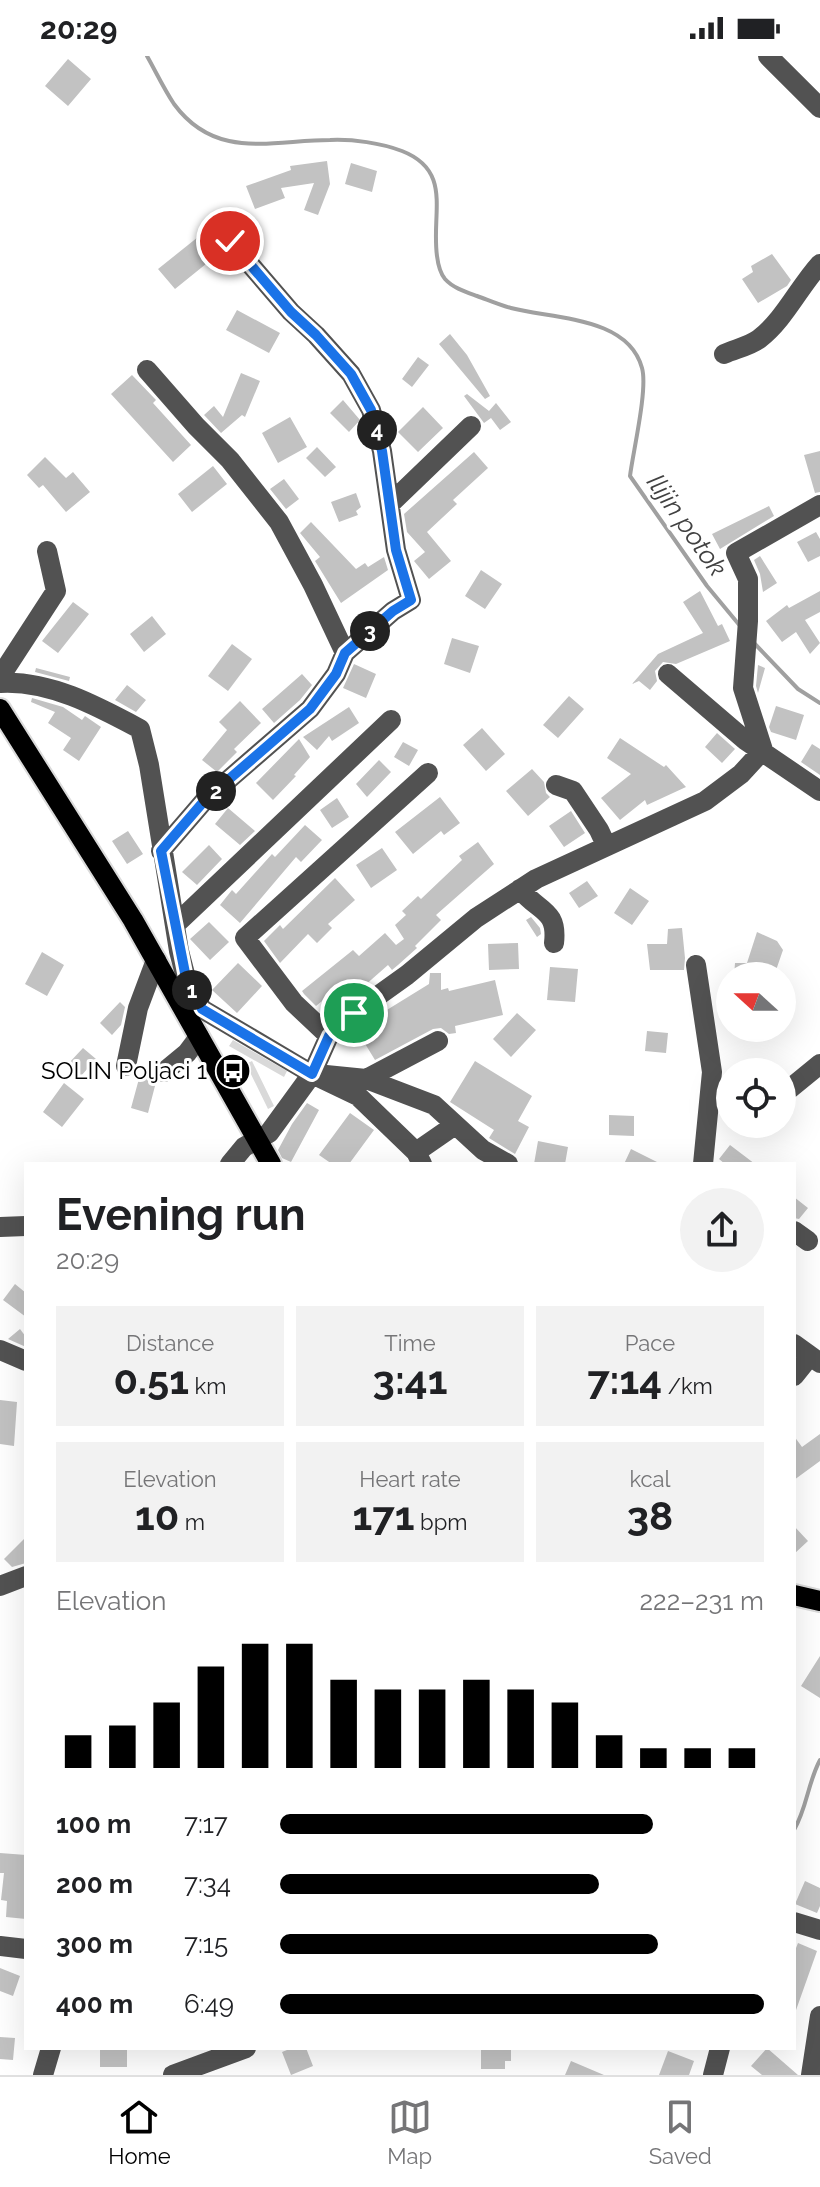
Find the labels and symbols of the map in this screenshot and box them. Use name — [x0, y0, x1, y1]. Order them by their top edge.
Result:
pin — [196, 207, 264, 275]
pin: 4 — [357, 410, 397, 450]
water label: Ilijin potok — [641, 468, 733, 582]
pin: 3 — [350, 611, 390, 651]
pin: 2 — [196, 771, 236, 811]
north arrow — [716, 962, 796, 1042]
pin: 1 — [172, 970, 212, 1010]
pin — [320, 979, 388, 1047]
bus stop icon: SOLIN Poljaci 1 — [214, 1052, 252, 1090]
place label: SOLIN Poljaci 1 — [41, 1056, 207, 1085]

